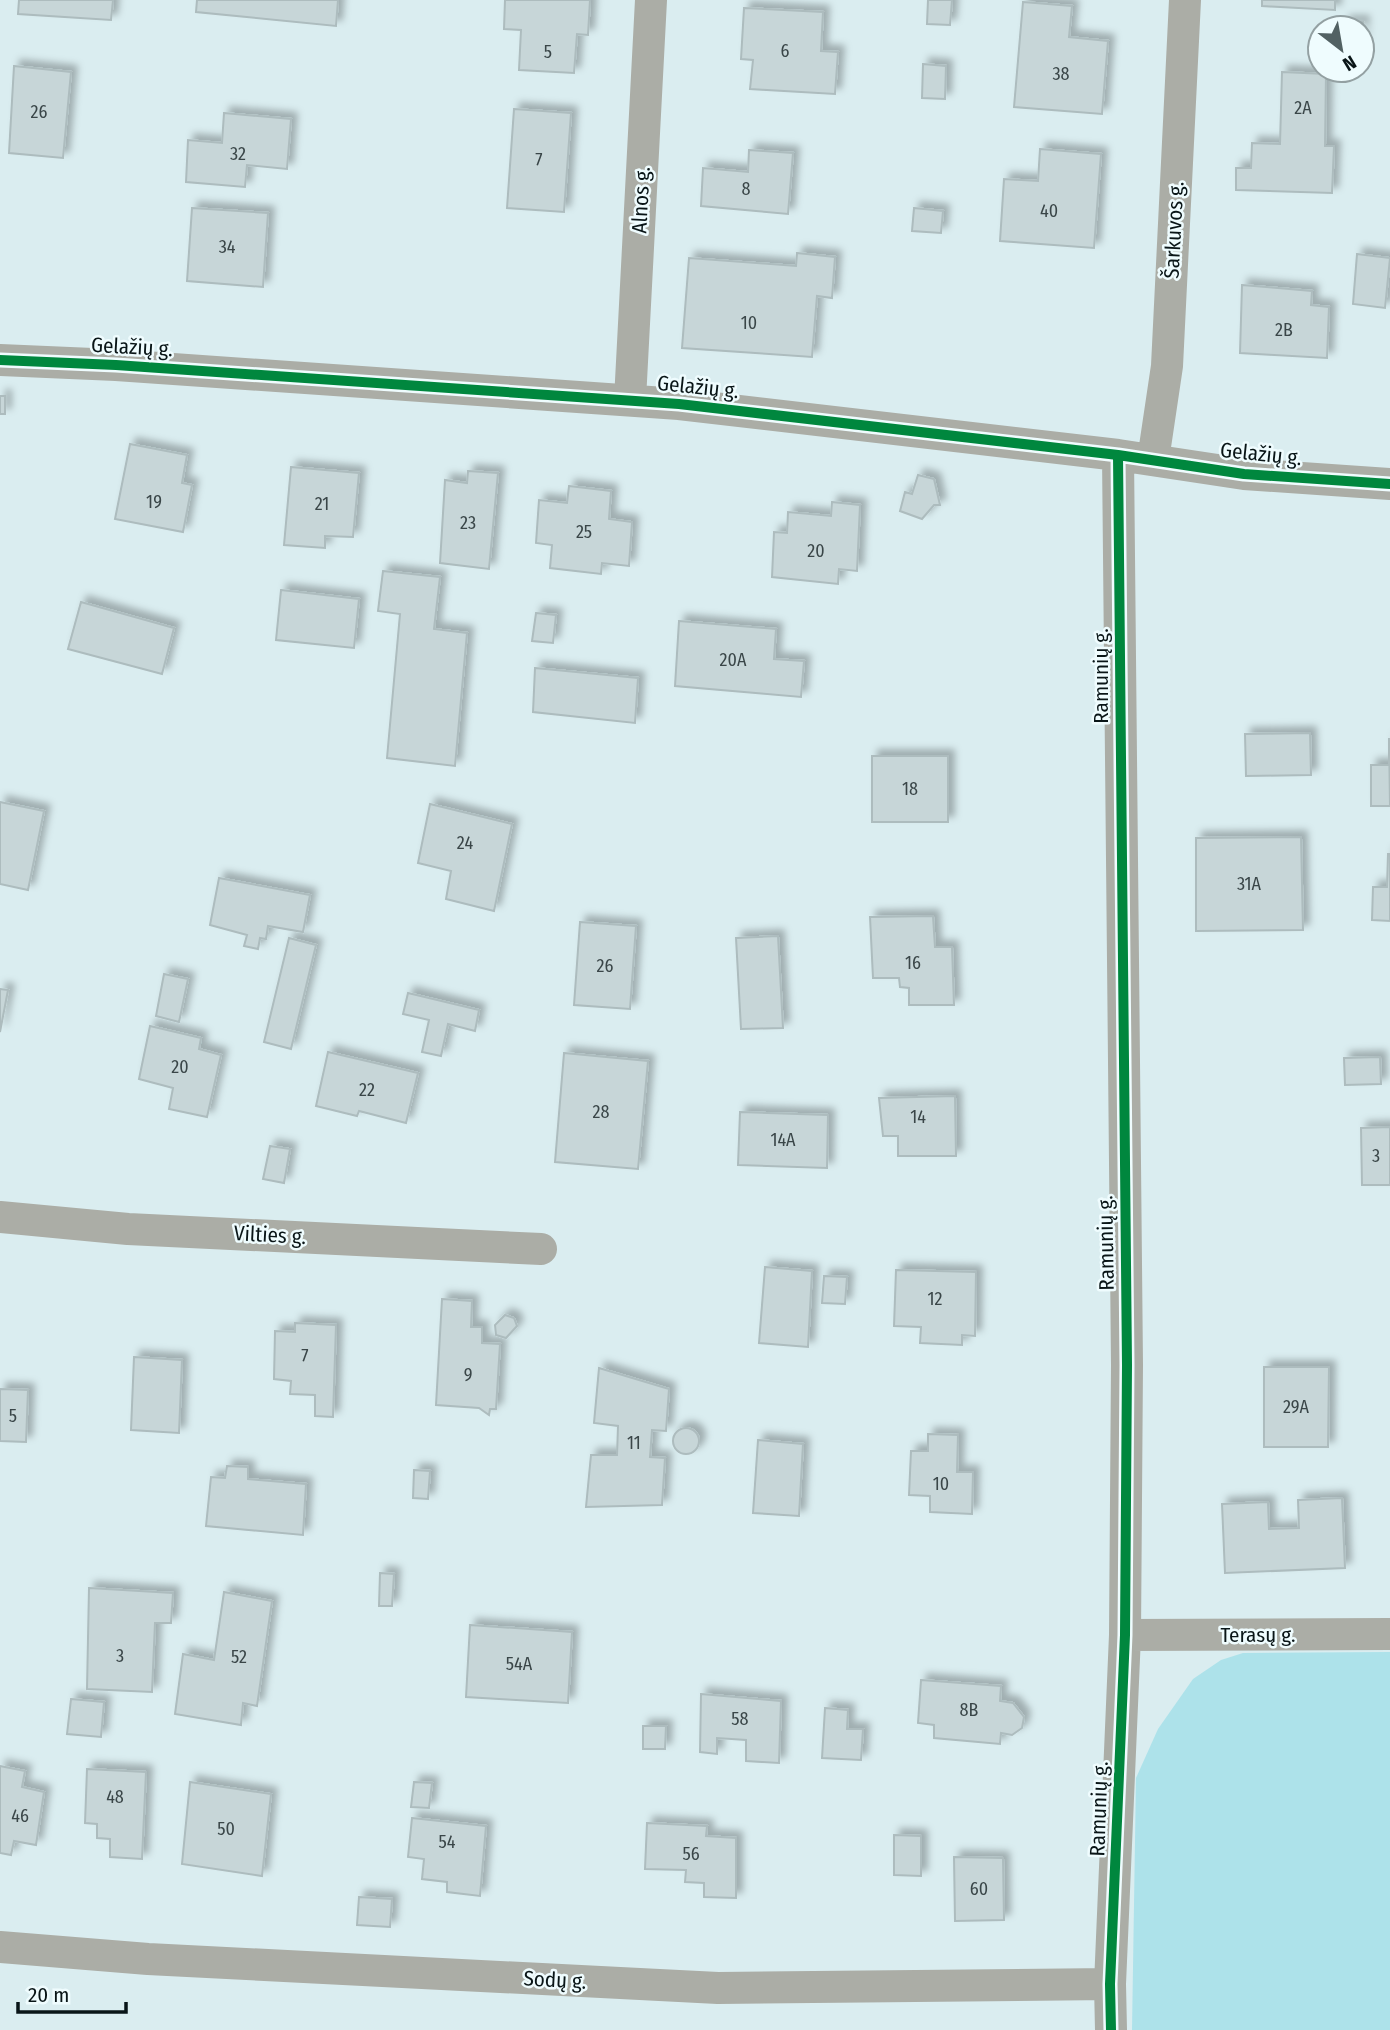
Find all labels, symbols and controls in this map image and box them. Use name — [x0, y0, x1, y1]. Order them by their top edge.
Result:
north arrow — [1306, 14, 1376, 84]
house number: 6 — [781, 40, 790, 62]
house number: 5 — [544, 41, 552, 63]
text: N — [1339, 50, 1360, 76]
house number: 38 — [1052, 63, 1070, 85]
house number: 2A — [1294, 97, 1312, 119]
house number: 26 — [31, 101, 48, 123]
house number: 32 — [230, 143, 246, 165]
house number: 7 — [535, 149, 543, 171]
street label: Alnos g. — [626, 166, 656, 234]
house number: 8 — [742, 178, 751, 200]
street label: Šarkuvos g. — [1158, 181, 1190, 279]
house number: 40 — [1040, 200, 1058, 222]
house number: 34 — [219, 236, 236, 258]
house number: 10 — [741, 312, 757, 334]
house number: 2B — [1275, 319, 1293, 341]
street label: Gelažių g. — [90, 332, 174, 362]
street label: Gelažių g. — [656, 370, 740, 404]
street label: Gelažių g. — [1219, 437, 1303, 471]
house number: 19 — [146, 491, 162, 513]
house number: 21 — [315, 493, 329, 515]
house number: 23 — [460, 512, 476, 534]
house number: 25 — [576, 521, 592, 543]
house number: 20 — [807, 540, 825, 562]
street label: Ramunių g. — [1088, 628, 1114, 724]
house number: 20A — [720, 649, 747, 671]
house number: 18 — [902, 778, 918, 800]
house number: 24 — [457, 832, 473, 854]
house number: 31A — [1237, 873, 1262, 895]
house number: 16 — [905, 952, 921, 974]
house number: 26 — [597, 955, 614, 977]
house number: 20 — [171, 1056, 189, 1078]
house number: 22 — [359, 1079, 375, 1101]
house number: 28 — [593, 1101, 609, 1123]
house number: 14 — [910, 1106, 926, 1128]
house number: 14A — [770, 1129, 796, 1151]
house number: 3 — [1372, 1145, 1380, 1167]
street label: Ramunių g. — [1092, 1195, 1120, 1291]
street label: Vilties g. — [233, 1220, 307, 1250]
house number: 12 — [928, 1288, 943, 1310]
house number: 7 — [301, 1345, 309, 1367]
house number: 9 — [464, 1364, 472, 1386]
house number: 29A — [1283, 1396, 1309, 1418]
house number: 5 — [9, 1405, 17, 1427]
house number: 11 — [627, 1432, 641, 1454]
house number: 10 — [933, 1473, 949, 1495]
street label: Terasų g. — [1221, 1622, 1295, 1648]
house number: 3 — [116, 1645, 124, 1667]
house number: 52 — [231, 1646, 247, 1668]
house number: 54A — [506, 1653, 533, 1675]
house number: 8B — [960, 1699, 979, 1721]
house number: 58 — [731, 1708, 749, 1730]
street label: Ramunių g. — [1084, 1761, 1114, 1857]
house number: 48 — [106, 1786, 124, 1808]
house number: 46 — [11, 1805, 29, 1827]
house number: 50 — [217, 1818, 235, 1840]
house number: 54 — [439, 1831, 456, 1853]
house number: 56 — [682, 1843, 700, 1865]
house number: 60 — [970, 1878, 988, 1900]
street label: Sodų g. — [523, 1965, 587, 1995]
scale bar — [18, 1970, 126, 2014]
text: 20 m — [28, 1982, 69, 2008]

